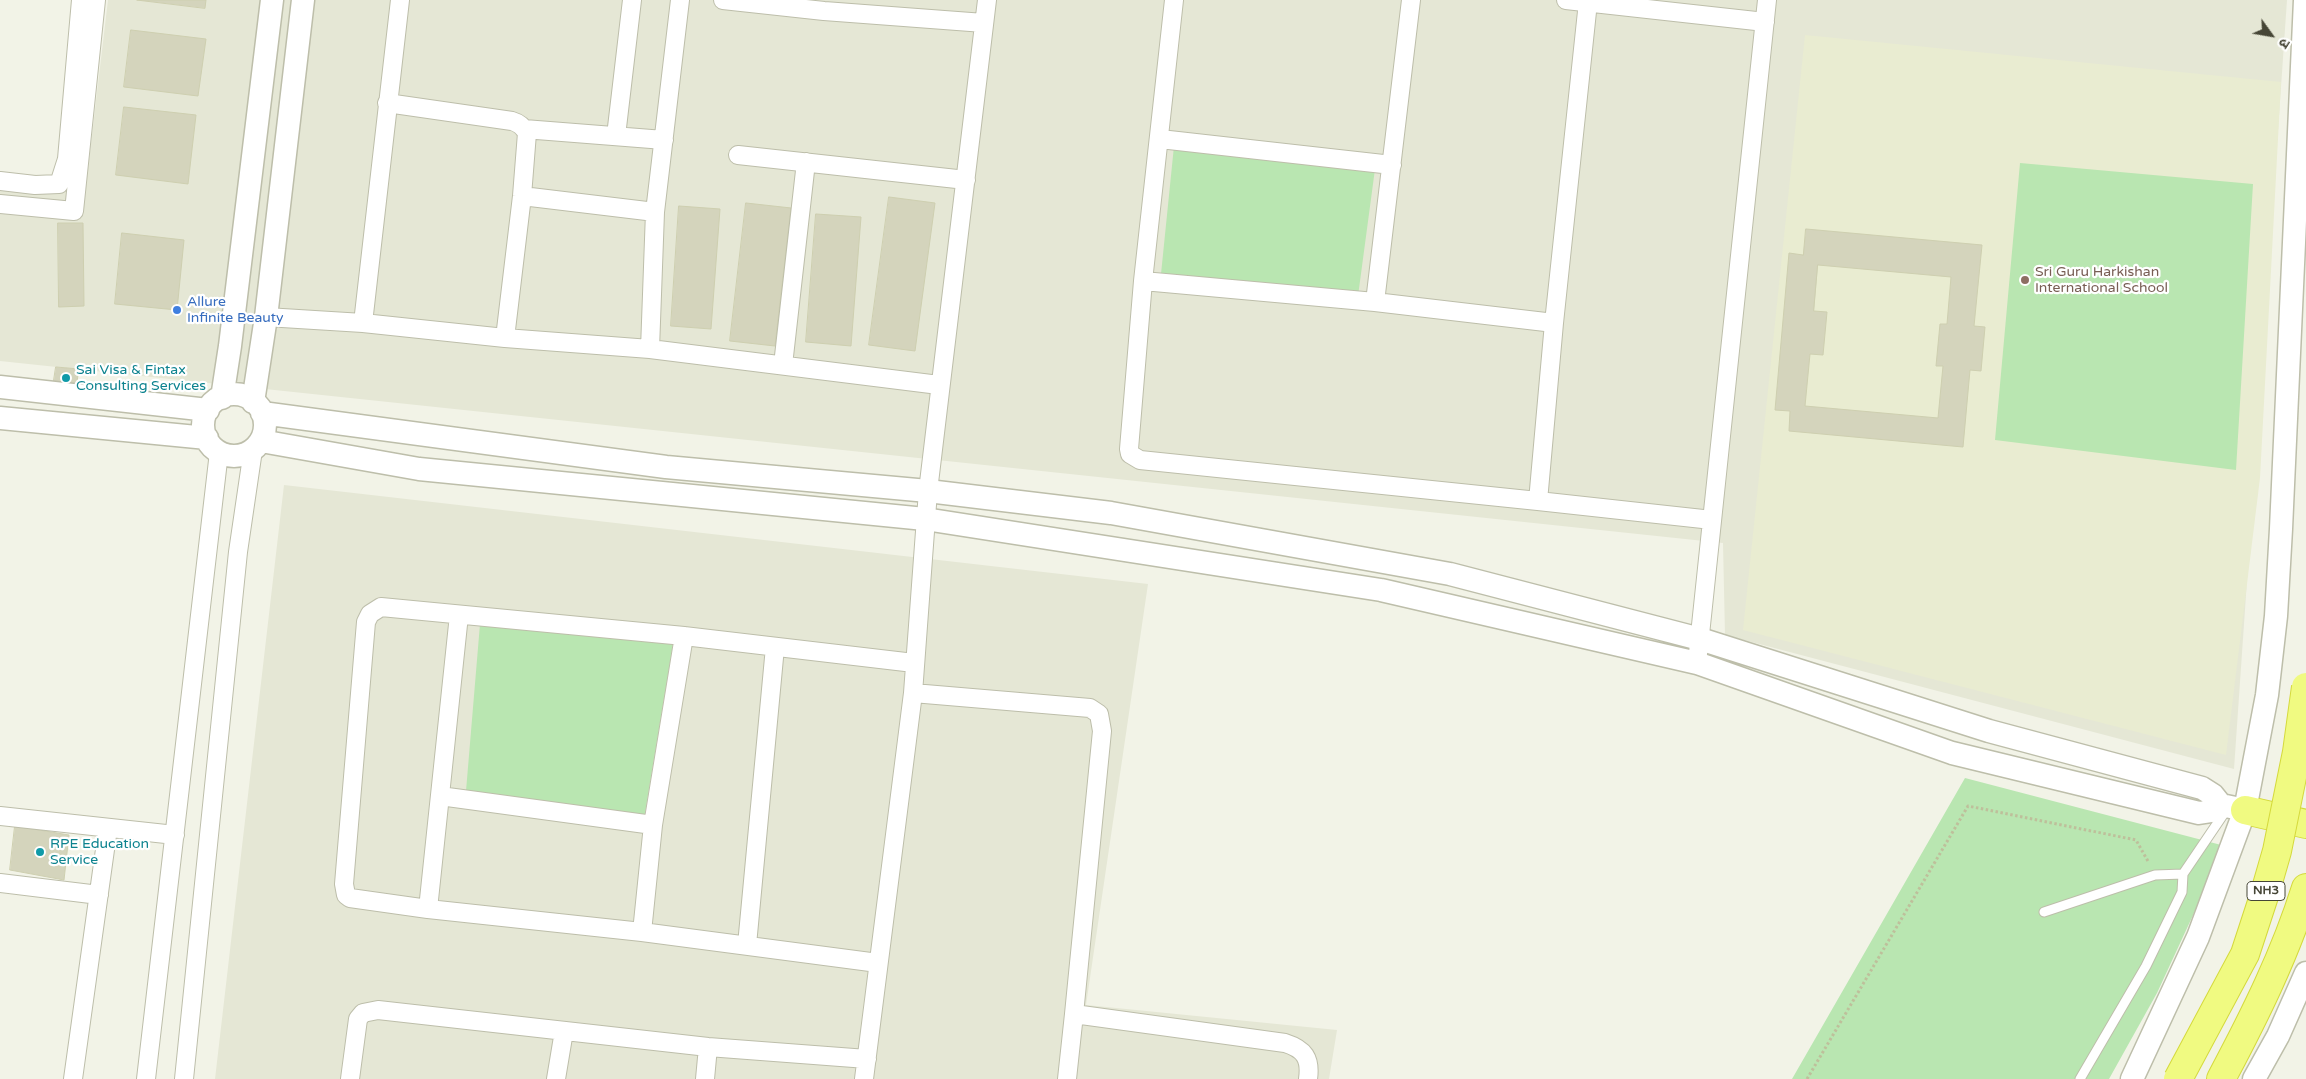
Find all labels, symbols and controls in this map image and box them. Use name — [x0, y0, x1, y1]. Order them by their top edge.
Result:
north arrow — [2246, 10, 2296, 60]
text: उ — [2275, 35, 2294, 51]
place label: Sri Guru Harkishan International School — [2035, 264, 2168, 296]
marker: Sri Guru Harkishan International School — [2019, 274, 2031, 286]
place label: Allure Infinite Beauty — [187, 294, 284, 326]
marker: Allure Infinite Beauty — [171, 304, 183, 316]
place label: Sai Visa & Fintax Consulting Services — [76, 362, 206, 394]
marker: Sai Visa & Fintax Consulting Services — [60, 372, 72, 384]
place label: RPE Education Service — [50, 836, 149, 869]
marker: RPE Education Service — [34, 846, 46, 858]
road number: NH3 — [2247, 881, 2285, 900]

